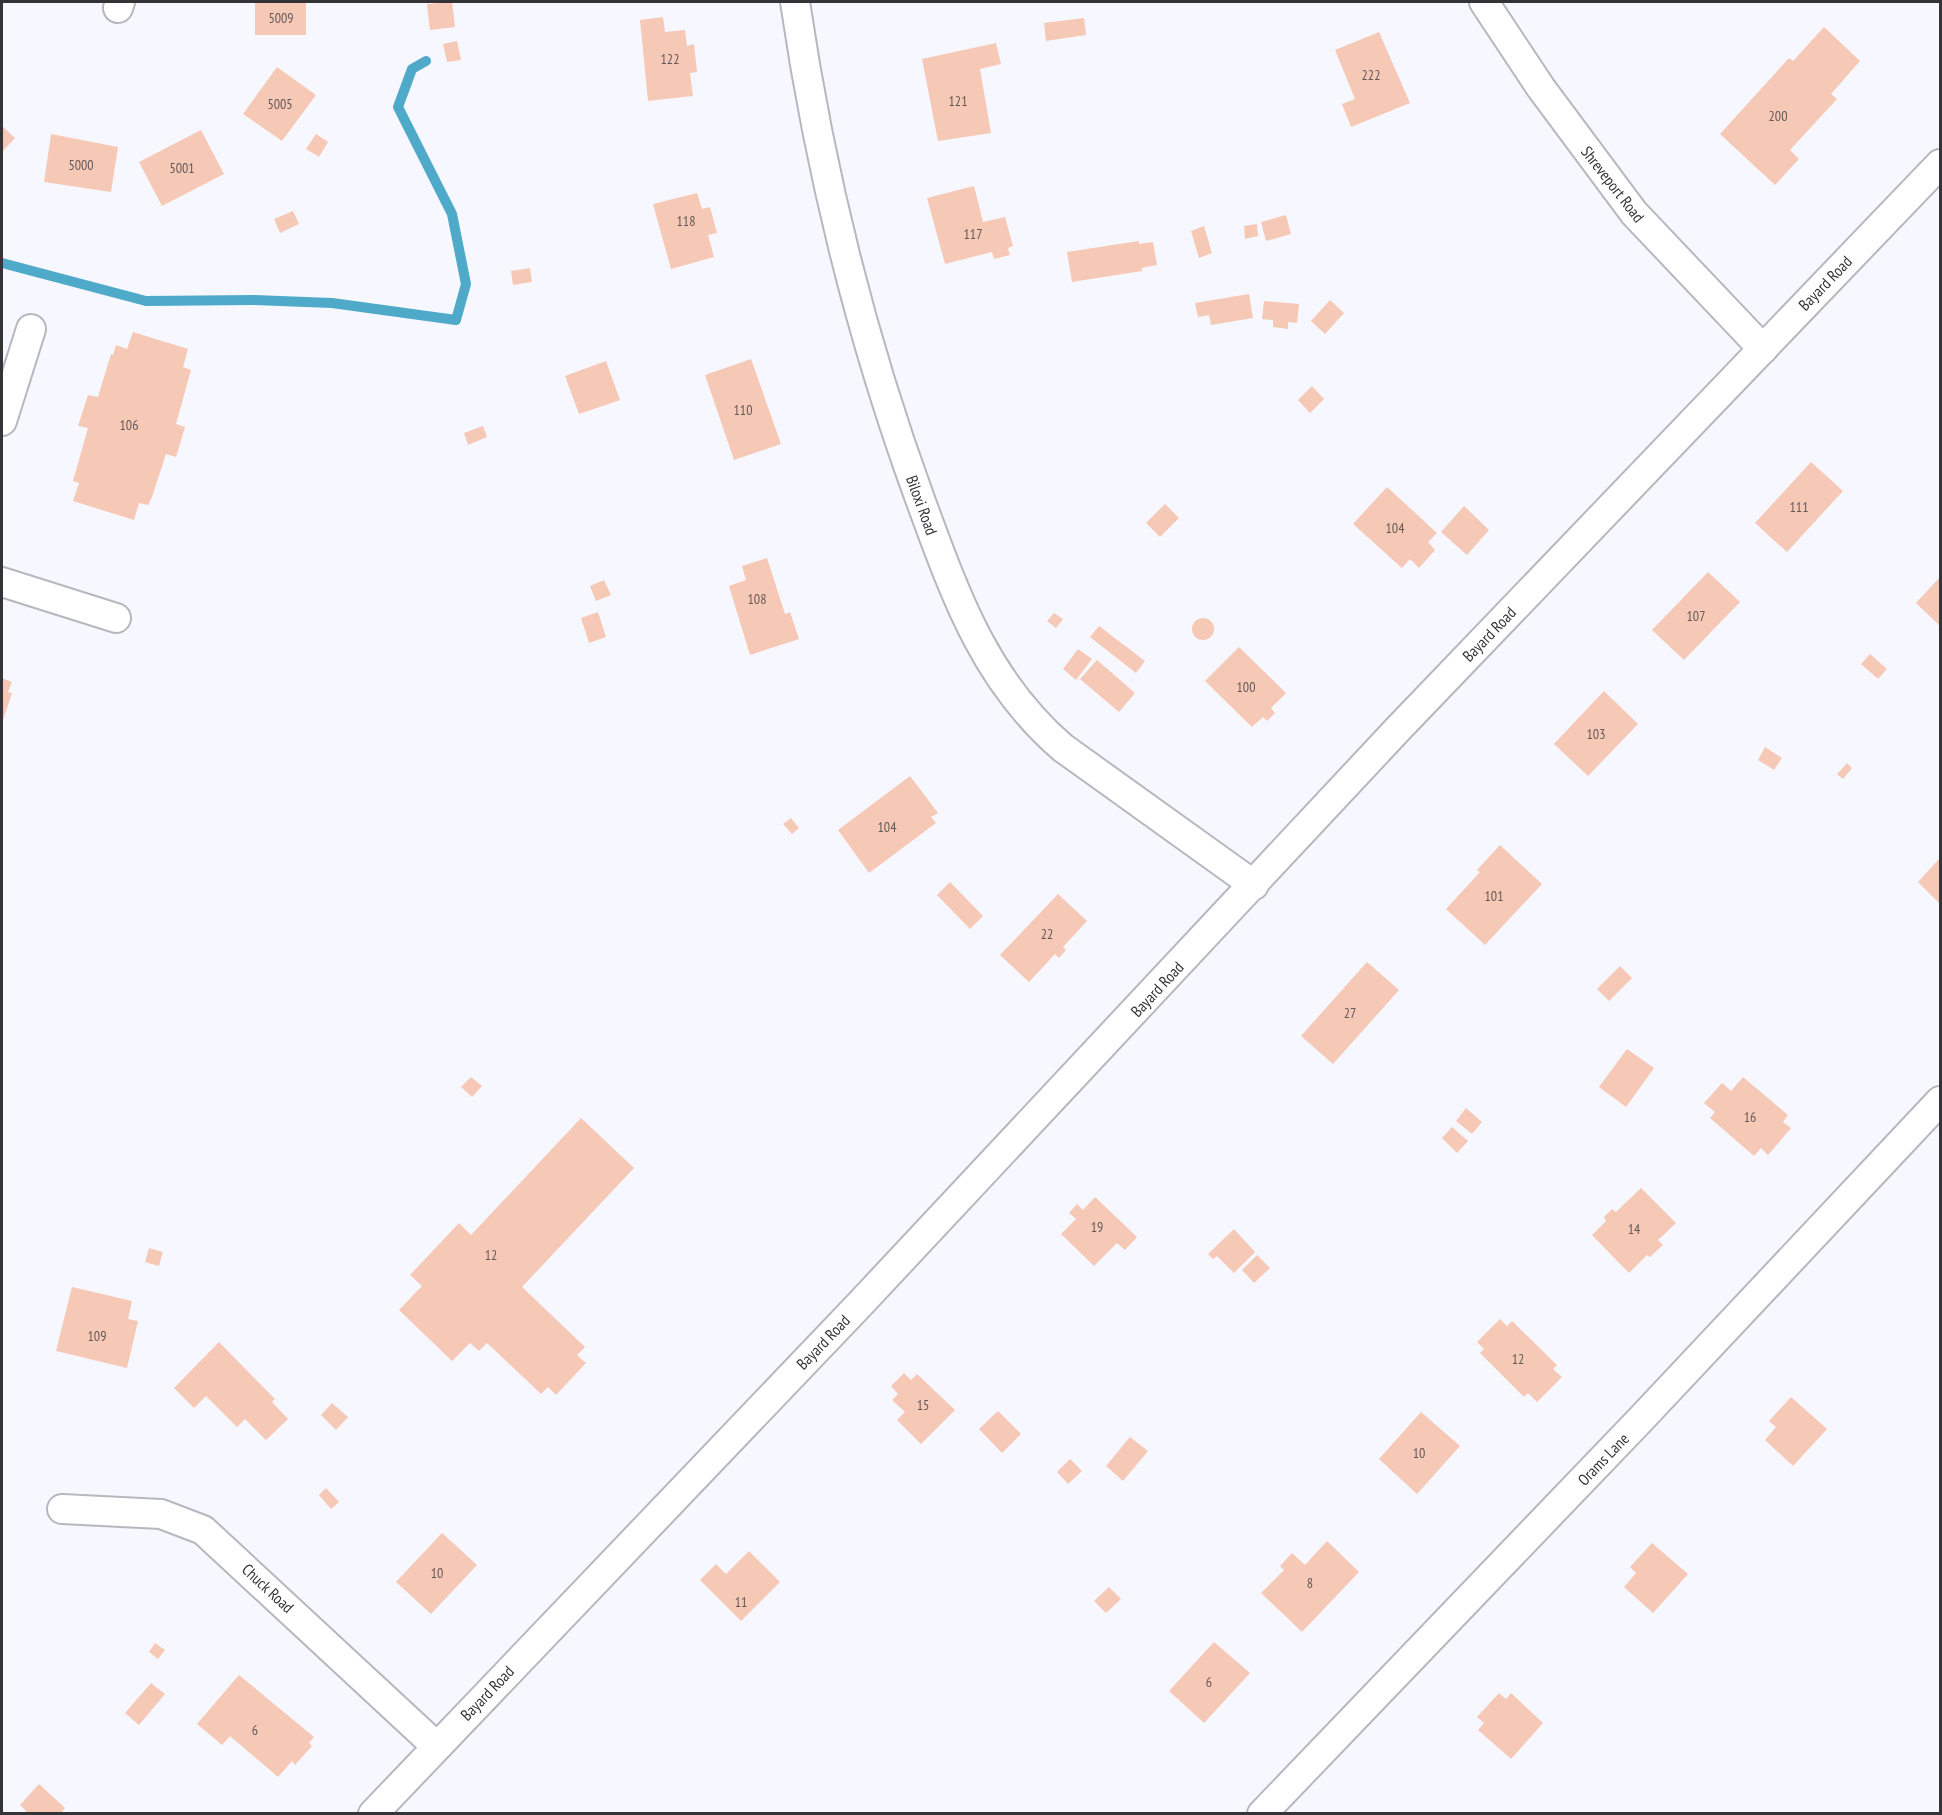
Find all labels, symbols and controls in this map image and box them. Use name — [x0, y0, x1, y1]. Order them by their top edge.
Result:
house number: 5009 — [268, 9, 294, 27]
house number: 122 — [661, 50, 679, 68]
house number: 222 — [1362, 66, 1380, 84]
house number: 121 — [949, 92, 967, 110]
house number: 5005 — [267, 95, 293, 113]
house number: 200 — [1769, 107, 1787, 125]
street label: Shreveport Road — [1577, 142, 1649, 226]
house number: 5000 — [68, 156, 94, 174]
house number: 5001 — [169, 159, 195, 177]
house number: 118 — [677, 212, 695, 230]
house number: 117 — [964, 225, 982, 243]
street label: Bayard Road — [1794, 251, 1856, 315]
house number: 110 — [734, 401, 752, 419]
house number: 106 — [120, 416, 138, 434]
street label: Biloxi Road — [902, 472, 942, 538]
house number: 111 — [1790, 498, 1808, 516]
house number: 104 — [1386, 519, 1405, 537]
house number: 108 — [748, 590, 766, 608]
street label: Bayard Road — [1458, 602, 1520, 666]
house number: 107 — [1687, 607, 1705, 625]
house number: 100 — [1237, 678, 1255, 696]
house number: 103 — [1587, 725, 1605, 743]
house number: 104 — [878, 818, 897, 836]
house number: 101 — [1485, 887, 1503, 905]
house number: 22 — [1041, 925, 1053, 943]
street label: Bayard Road — [1126, 957, 1188, 1021]
house number: 27 — [1344, 1004, 1356, 1022]
house number: 16 — [1744, 1108, 1756, 1126]
house number: 19 — [1091, 1218, 1103, 1236]
house number: 14 — [1628, 1220, 1641, 1238]
house number: 12 — [485, 1246, 497, 1264]
street label: Bayard Road — [792, 1310, 854, 1374]
house number: 109 — [88, 1327, 106, 1345]
house number: 12 — [1512, 1350, 1524, 1368]
house number: 15 — [917, 1396, 929, 1414]
street label: Orams Lane — [1573, 1429, 1633, 1489]
house number: 10 — [1413, 1444, 1425, 1462]
street label: Chuck Road — [238, 1559, 298, 1617]
house number: 10 — [431, 1564, 443, 1582]
house number: 8 — [1307, 1574, 1313, 1592]
house number: 11 — [735, 1593, 747, 1611]
street label: Bayard Road — [456, 1661, 518, 1725]
house number: 6 — [1206, 1673, 1212, 1691]
house number: 6 — [252, 1721, 258, 1739]

